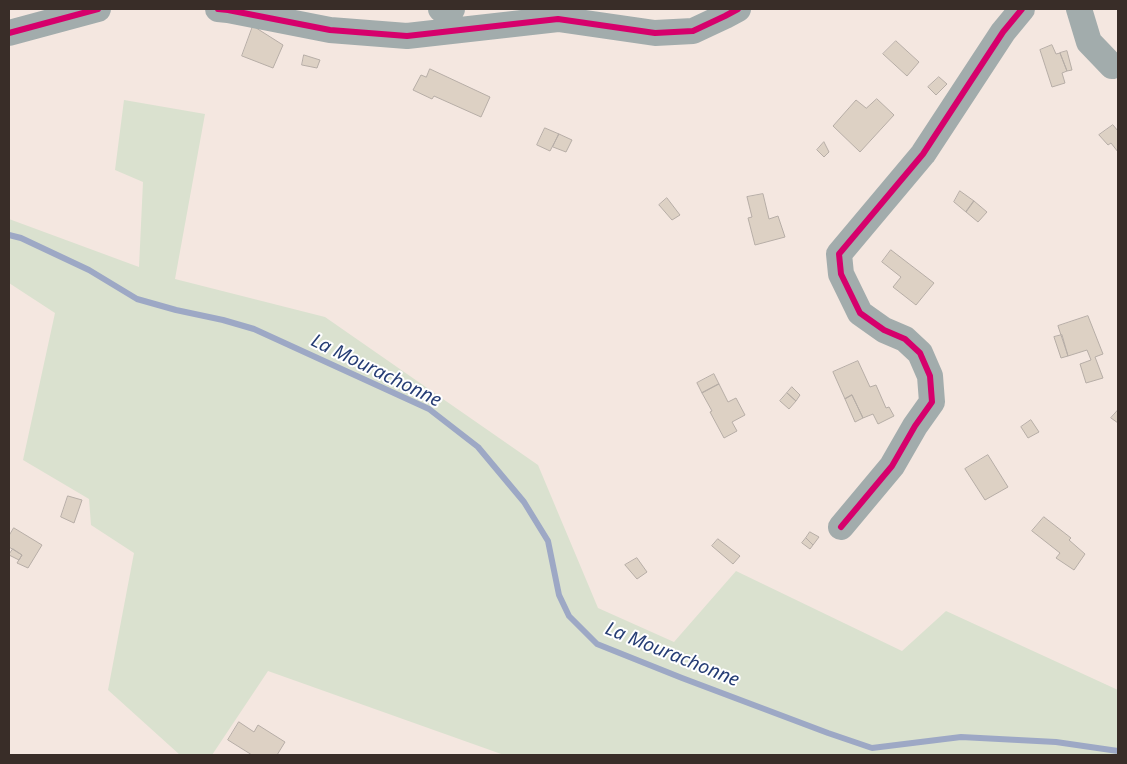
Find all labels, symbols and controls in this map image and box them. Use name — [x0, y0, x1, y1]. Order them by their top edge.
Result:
water label: La Mourachonne — [307, 330, 445, 412]
water label: La Mourachonne — [602, 618, 742, 692]

